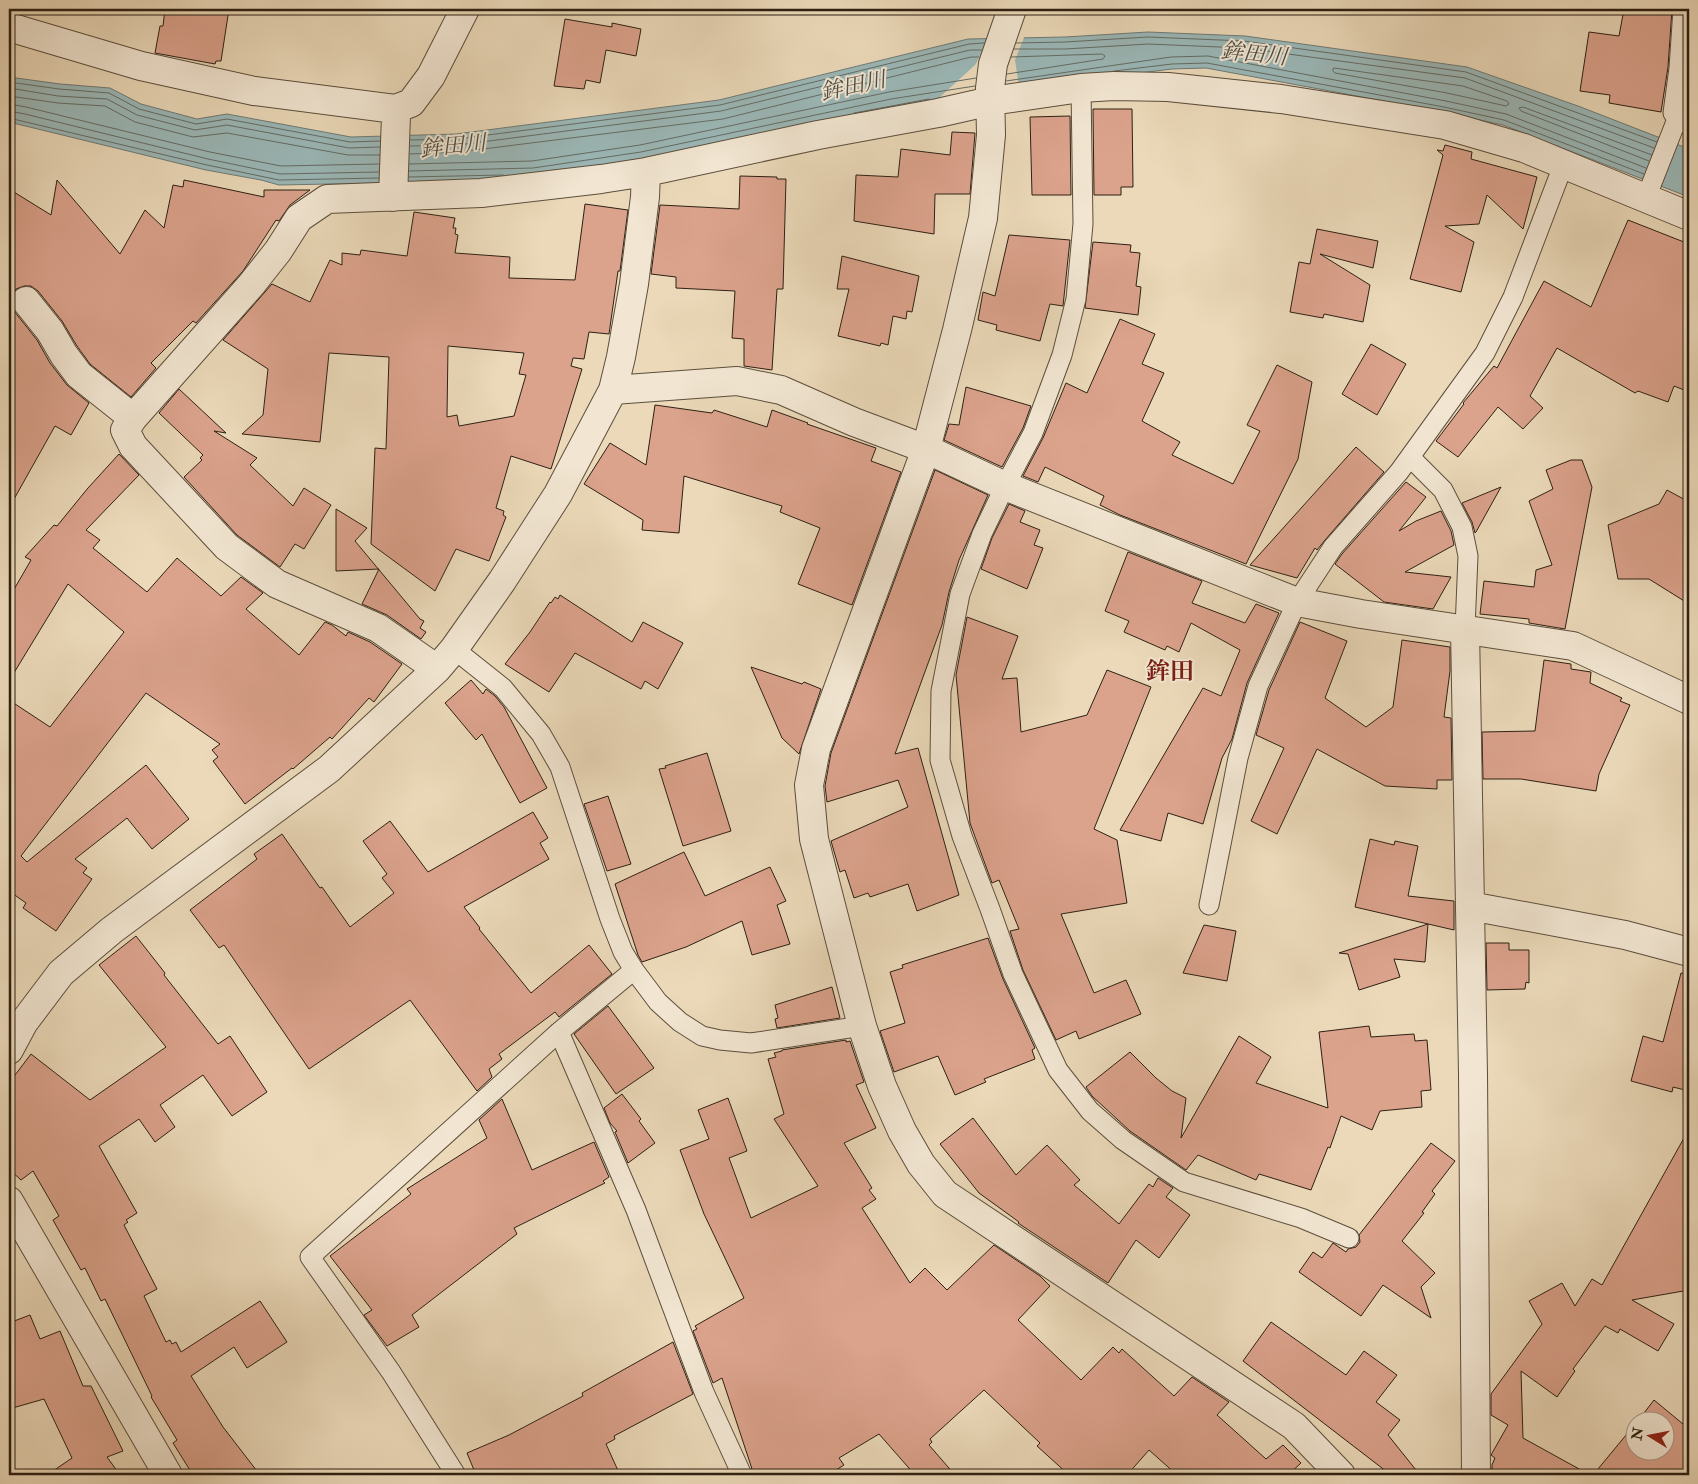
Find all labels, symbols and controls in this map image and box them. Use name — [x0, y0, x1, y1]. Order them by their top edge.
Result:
water label: 鉾田川 — [1220, 37, 1290, 72]
water label: 鉾田川 — [818, 65, 890, 107]
water label: 鉾田川 — [419, 128, 489, 163]
district label: 鉾田 — [1146, 656, 1194, 687]
north arrow — [1626, 1412, 1676, 1462]
text: N — [1628, 1426, 1647, 1442]

